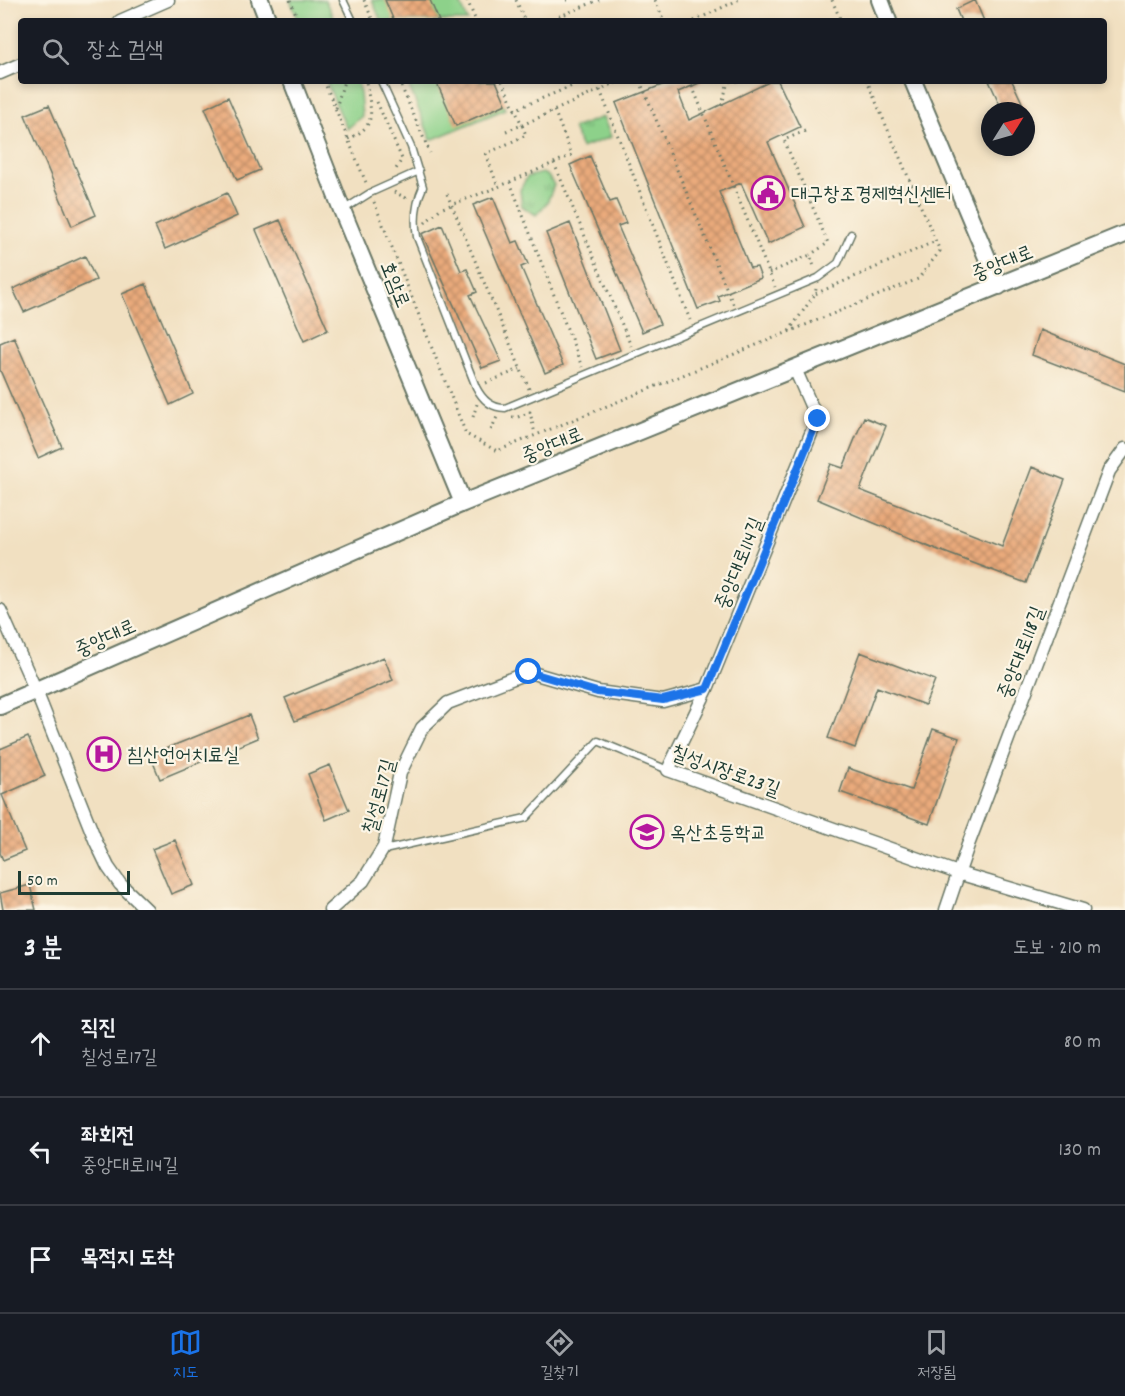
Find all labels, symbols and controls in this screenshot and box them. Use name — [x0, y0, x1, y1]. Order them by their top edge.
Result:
search box — [18, 18, 1107, 84]
icon: search — [39, 35, 72, 68]
text: 장소 검색 — [87, 36, 163, 67]
north arrow — [981, 102, 1035, 156]
public building icon: 대구창조경제혁신센터 — [750, 175, 786, 211]
place label: 대구창조경제혁신센터 — [791, 182, 952, 210]
street label: 중앙대로 — [968, 240, 1038, 290]
street label: 호암로 — [371, 257, 415, 313]
route end — [804, 405, 830, 431]
street label: 중앙대로 — [518, 422, 588, 472]
street label: 중앙대로114길 — [710, 514, 772, 615]
street label: 중앙대로118길 — [992, 603, 1053, 703]
street label: 중앙대로 — [71, 614, 141, 666]
route start — [515, 658, 541, 684]
hospital icon: 침산언어치료실 — [86, 736, 122, 772]
street label: 칠성시장로23길 — [667, 740, 783, 806]
place label: 침산언어치료실 — [127, 743, 240, 771]
street label: 칠성로17길 — [357, 756, 404, 837]
school or university icon: 옥산초등학교 — [629, 814, 665, 850]
place label: 옥산초등학교 — [670, 821, 767, 849]
scale bar — [18, 868, 130, 896]
text: 50 m — [27, 870, 58, 893]
text: 3 분 — [24, 931, 62, 968]
text: 도보 · 210 m — [1013, 935, 1101, 963]
text: 직진 — [81, 1014, 116, 1045]
icon: ahead — [24, 1027, 57, 1060]
text: 80 m — [1064, 1029, 1101, 1057]
text: 칠성로17길 — [81, 1045, 157, 1073]
text: 좌회전 — [81, 1122, 134, 1153]
icon: left — [24, 1135, 57, 1168]
text: 130 m — [1059, 1137, 1101, 1165]
text: 중앙대로114길 — [81, 1153, 179, 1181]
icon: arrive — [24, 1243, 57, 1276]
text: 목적지 도착 — [81, 1244, 175, 1275]
tab: 지도 — [169, 1326, 202, 1385]
tab: 길찾기 — [540, 1326, 579, 1385]
tab: 저장됨 — [917, 1326, 956, 1385]

